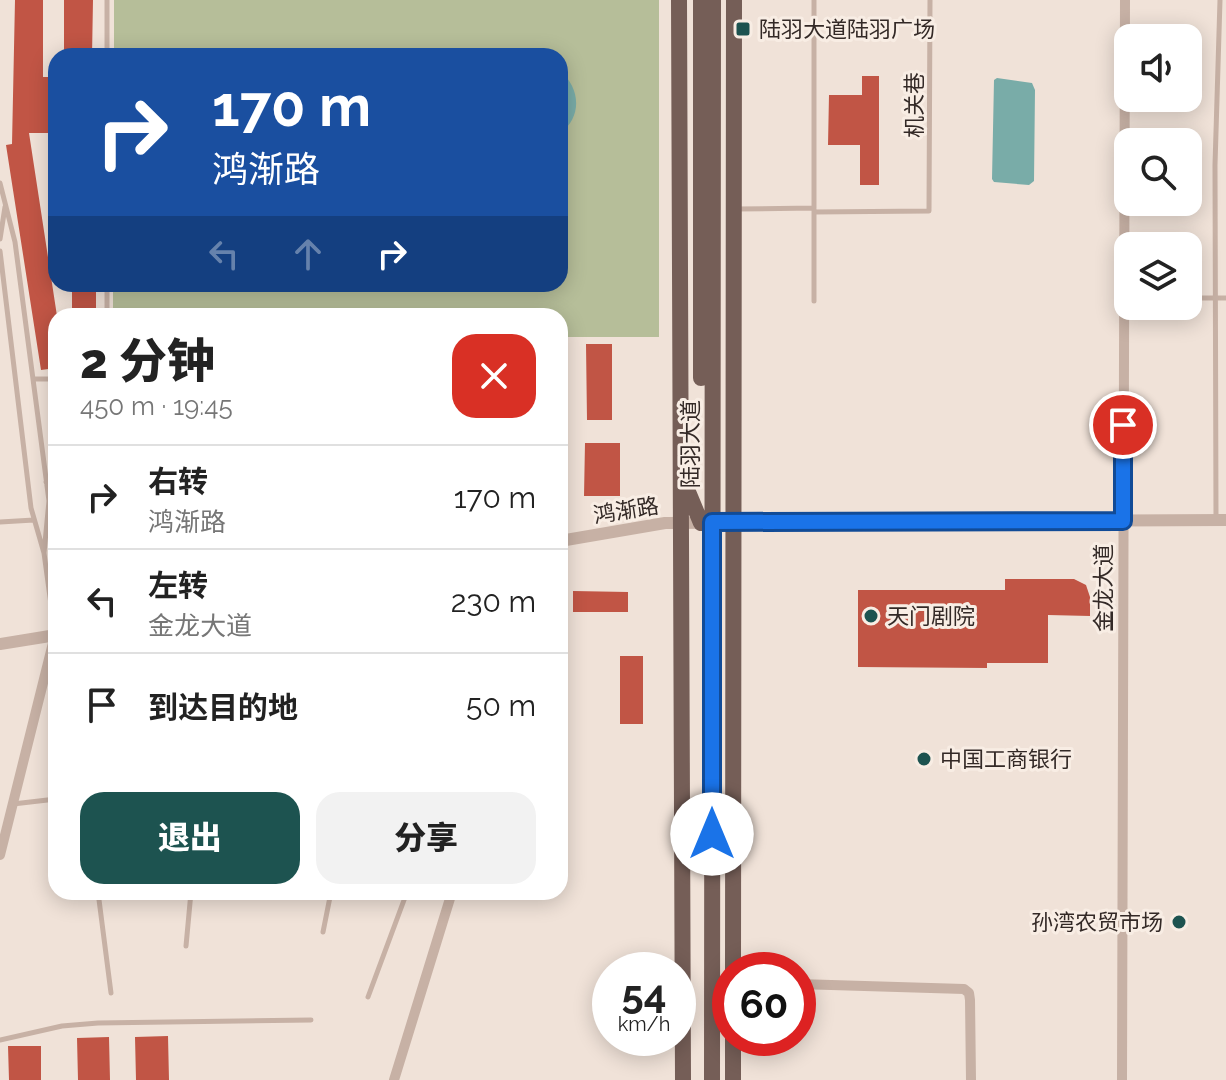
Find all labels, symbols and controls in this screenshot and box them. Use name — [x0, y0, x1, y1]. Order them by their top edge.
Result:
place label: 陆羽大道陆羽广场 — [759, 16, 935, 42]
marker: 陆羽大道陆羽广场 — [734, 20, 752, 38]
map controls — [1114, 24, 1202, 320]
button: sound — [1114, 24, 1202, 112]
street label: 机关巷 — [901, 72, 927, 138]
text: 170 m — [212, 73, 371, 139]
icon: right — [80, 80, 184, 184]
button: search — [1114, 128, 1202, 216]
text: 鸿渐路 — [212, 148, 320, 190]
icon: left — [202, 232, 246, 276]
icon: ahead — [286, 232, 330, 276]
icon: right — [370, 232, 414, 276]
button: layers — [1114, 232, 1202, 320]
text: 2 分钟 — [80, 333, 215, 389]
button: close — [452, 334, 536, 418]
text: 450 m · 19:45 — [80, 391, 233, 421]
pin — [1089, 391, 1157, 459]
street label: 陆羽大道 — [677, 400, 703, 488]
icon: arrive — [1101, 403, 1145, 447]
text: 右转 — [148, 464, 208, 499]
icon: right — [80, 475, 124, 519]
text: 170 m — [454, 480, 536, 515]
street label: 鸿渐路 — [591, 492, 661, 528]
text: 鸿渐路 — [148, 507, 226, 537]
street label: 金龙大道 — [1090, 544, 1116, 632]
text: 左转 — [148, 568, 208, 603]
icon: left — [80, 579, 124, 623]
text: 230 m — [451, 584, 536, 619]
place label: 天门剧院 — [887, 603, 975, 629]
marker: 天门剧院 — [862, 607, 880, 625]
text: 金龙大道 — [148, 611, 252, 641]
icon: arrive — [80, 683, 124, 727]
text: 50 m — [466, 688, 536, 723]
text: 到达目的地 — [148, 690, 298, 725]
place label: 中国工商银行 — [940, 746, 1072, 772]
marker: 中国工商银行 — [915, 750, 933, 768]
button: 退出 — [80, 792, 300, 884]
button: 分享 — [316, 792, 536, 884]
position arrow — [670, 792, 754, 876]
place label: 孙湾农贸市场 — [1031, 909, 1163, 935]
marker: 孙湾农贸市场 — [1170, 913, 1188, 931]
speed limit sign: 60 — [712, 952, 816, 1056]
text: 54 — [621, 970, 666, 1017]
text: km/h — [618, 1012, 670, 1036]

